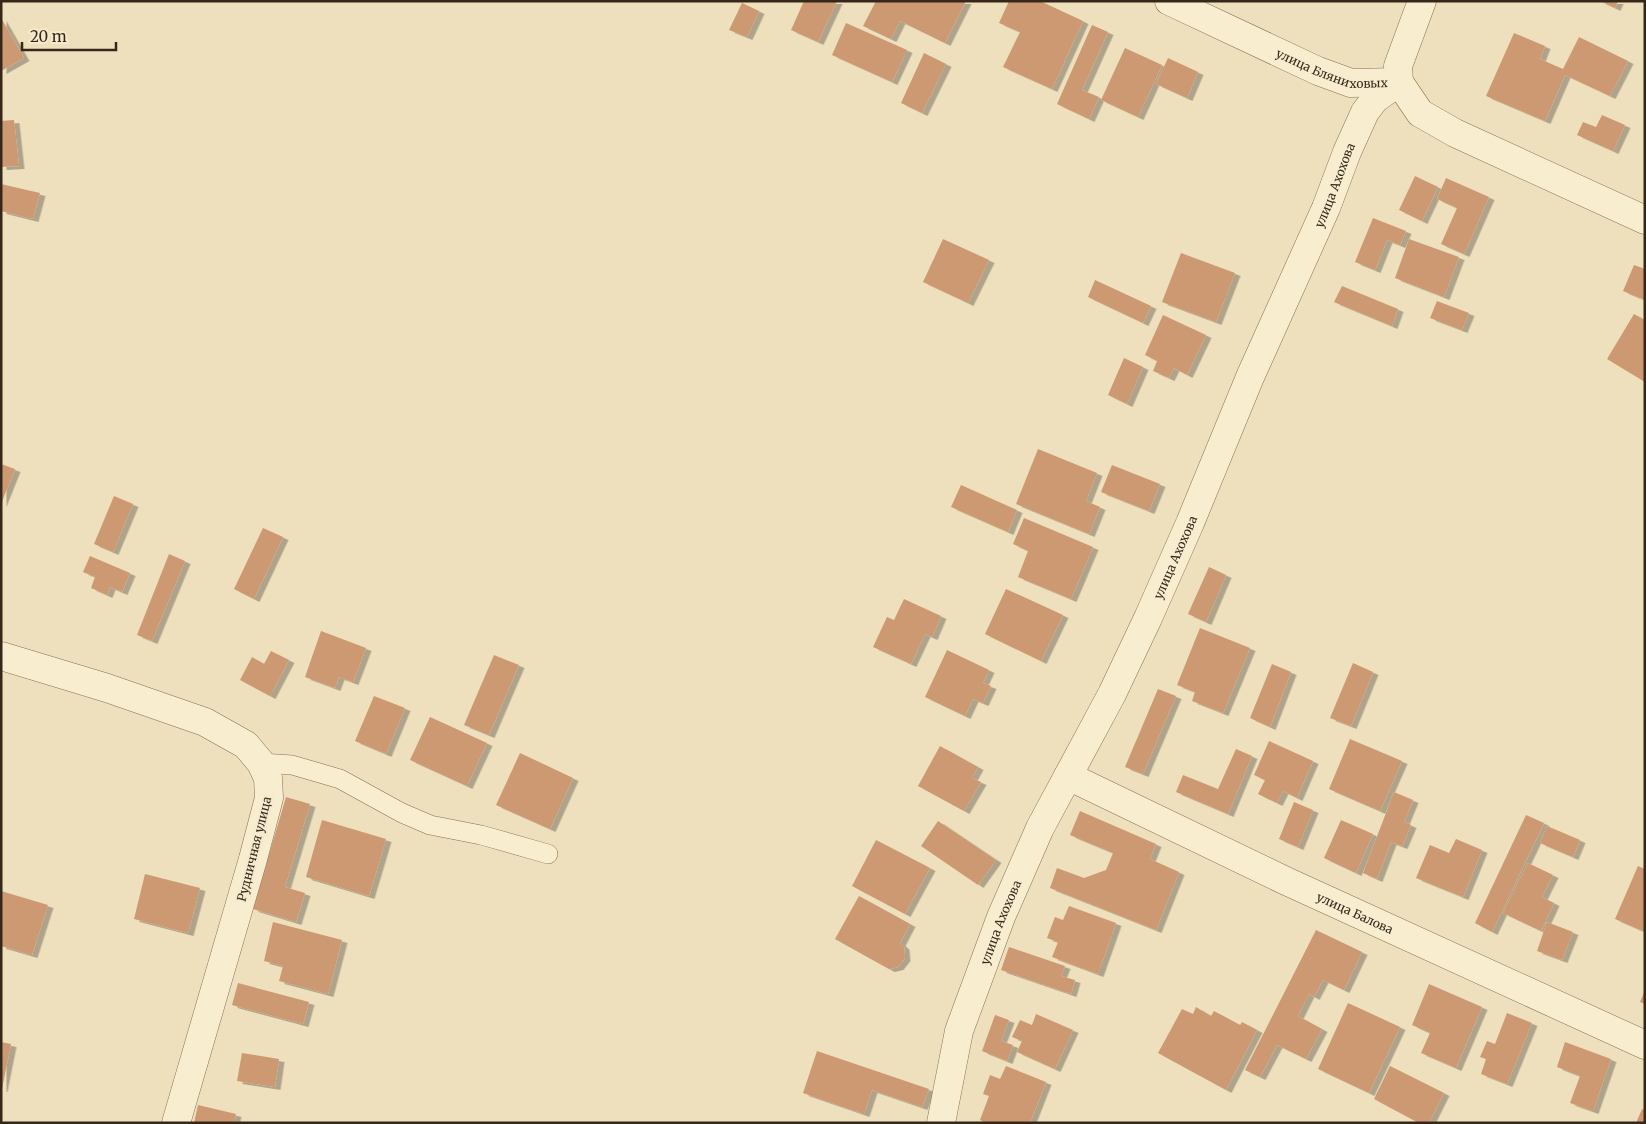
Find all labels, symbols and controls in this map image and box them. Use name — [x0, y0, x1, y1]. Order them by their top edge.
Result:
scale bar — [22, 20, 116, 52]
text: 20 m — [30, 27, 67, 46]
street label: улица Бляниховых — [1274, 45, 1389, 91]
street label: улица Ахохова — [1311, 140, 1358, 230]
street label: улица Ахохова — [1150, 513, 1200, 601]
street label: Рудничная улица — [234, 794, 274, 903]
street label: улица Ахохова — [977, 877, 1024, 967]
street label: улица Балова — [1315, 889, 1396, 937]

